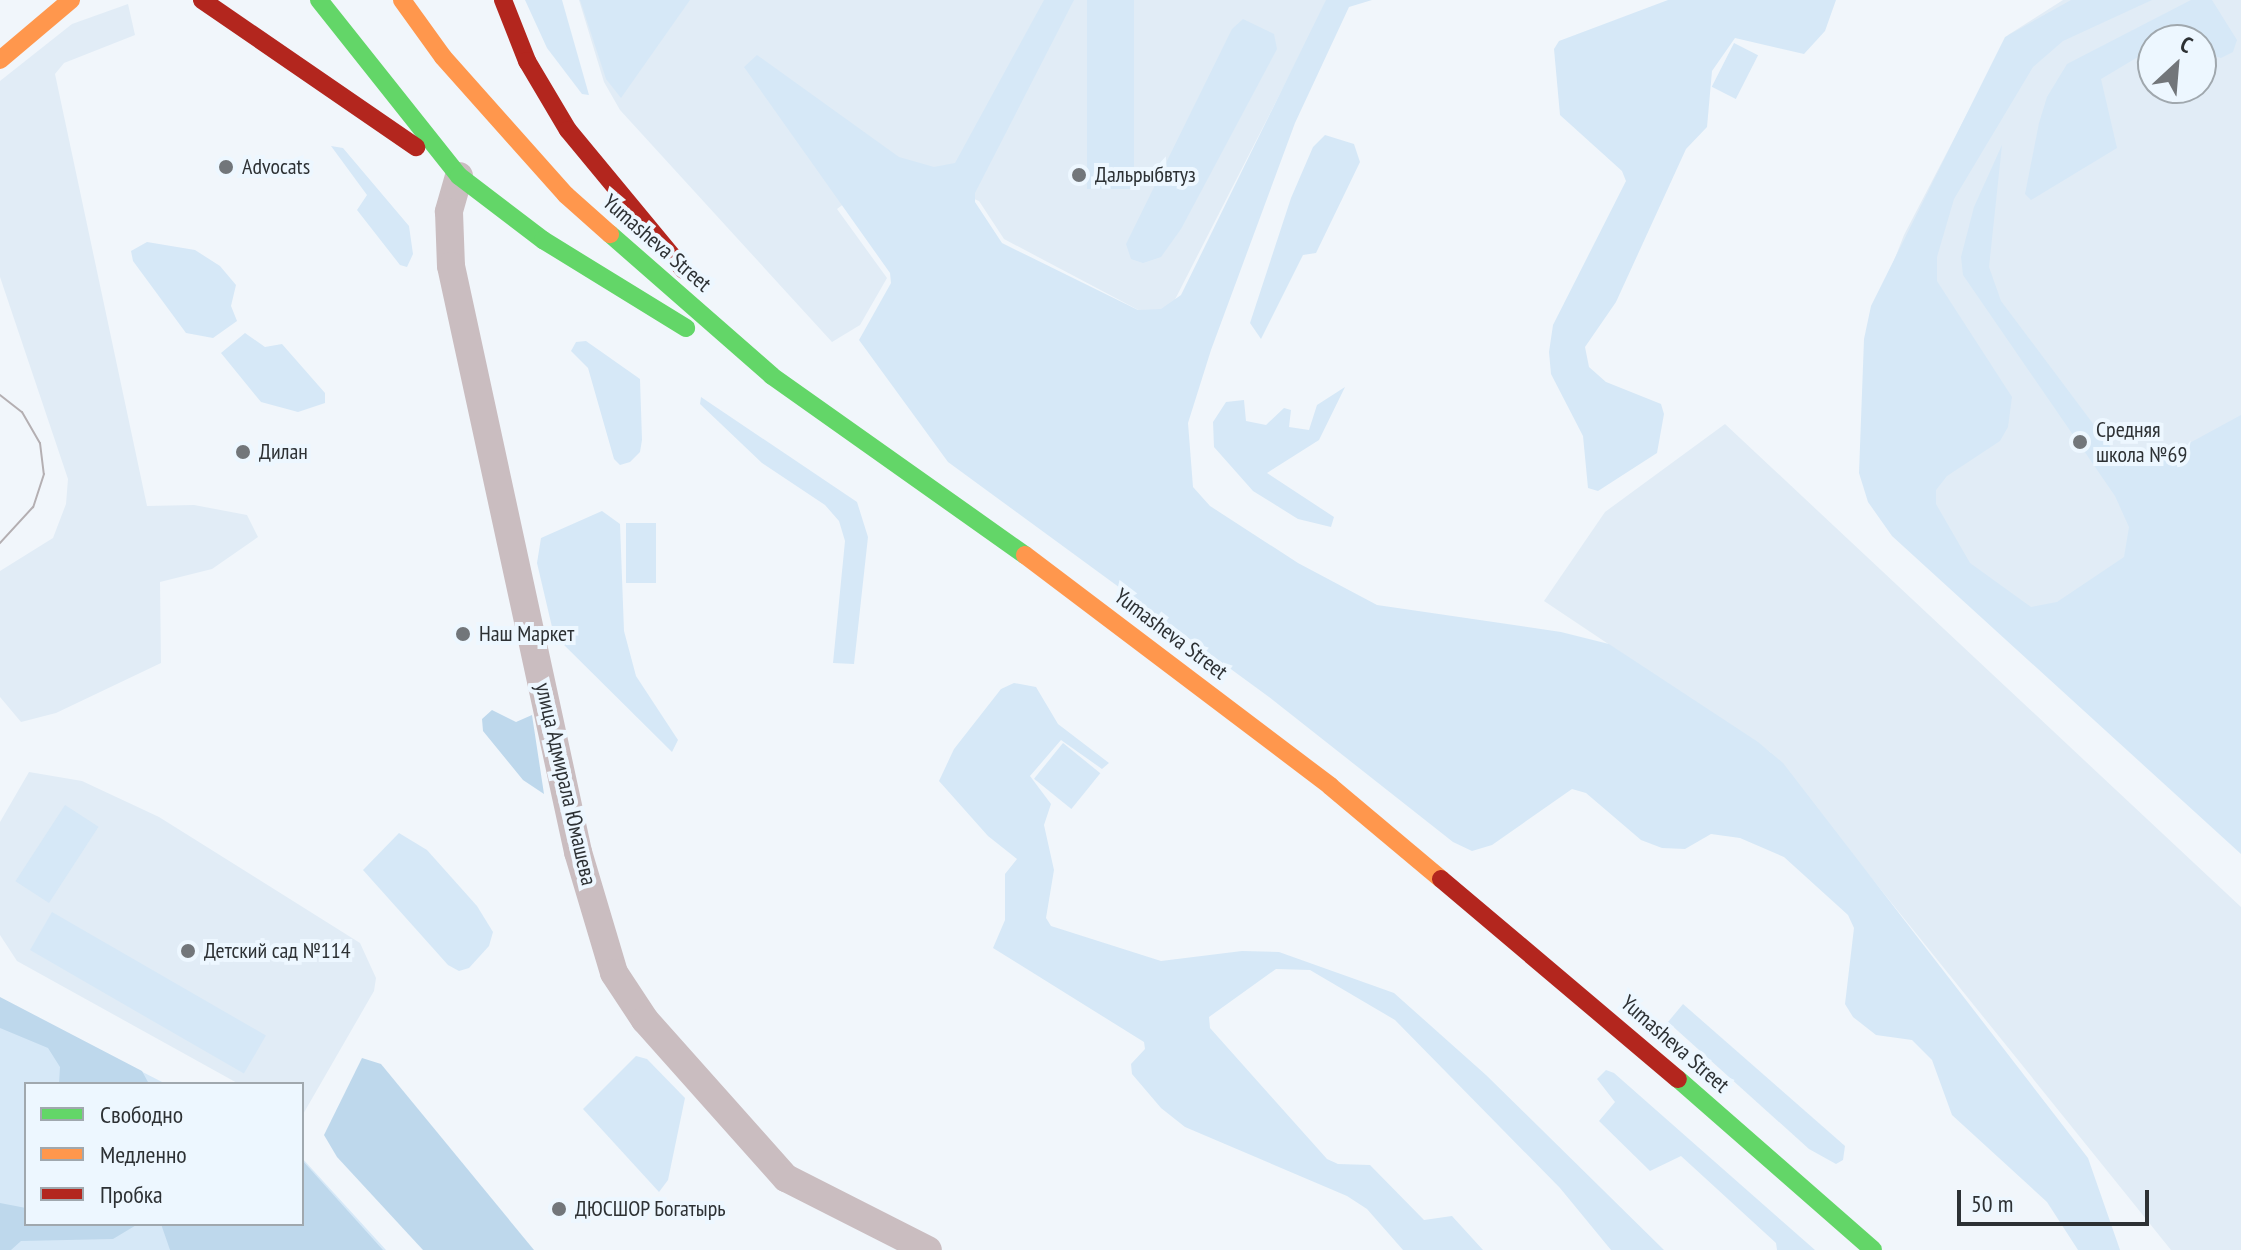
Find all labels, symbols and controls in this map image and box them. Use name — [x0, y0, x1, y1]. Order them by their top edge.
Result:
north arrow — [2137, 24, 2217, 104]
text: С — [2176, 29, 2197, 59]
place label: Advocats — [242, 154, 310, 180]
marker: Advocats — [217, 158, 235, 176]
place label: Дальрыбвтуз — [1095, 162, 1196, 188]
marker: Дальрыбвтуз — [1070, 166, 1088, 184]
street label: Yumasheva Street — [597, 189, 717, 297]
place label: Средняя школа №69 — [2096, 416, 2187, 468]
marker: Средняя школа №69 — [2071, 433, 2089, 451]
place label: Дилан — [259, 439, 308, 465]
marker: Дилан — [234, 443, 252, 461]
street label: Yumasheva Street — [1109, 583, 1233, 685]
place label: Наш Маркет — [479, 621, 574, 647]
marker: Наш Маркет — [454, 625, 472, 643]
street label: улица Адмирала Юмашева — [530, 680, 602, 888]
place label: Детский сад №114 — [204, 938, 351, 964]
marker: Детский сад №114 — [179, 942, 197, 960]
street label: Yumasheva Street — [1615, 990, 1735, 1098]
legend — [24, 1082, 304, 1226]
text: Свободно — [100, 1099, 183, 1130]
text: Медленно — [100, 1139, 187, 1170]
scale bar — [1961, 1174, 2153, 1224]
text: Пробка — [100, 1179, 163, 1210]
text: 50 m — [1971, 1188, 2013, 1219]
place label: ДЮСШОР Богатырь — [575, 1196, 726, 1222]
marker: ДЮСШОР Богатырь — [550, 1200, 568, 1218]

